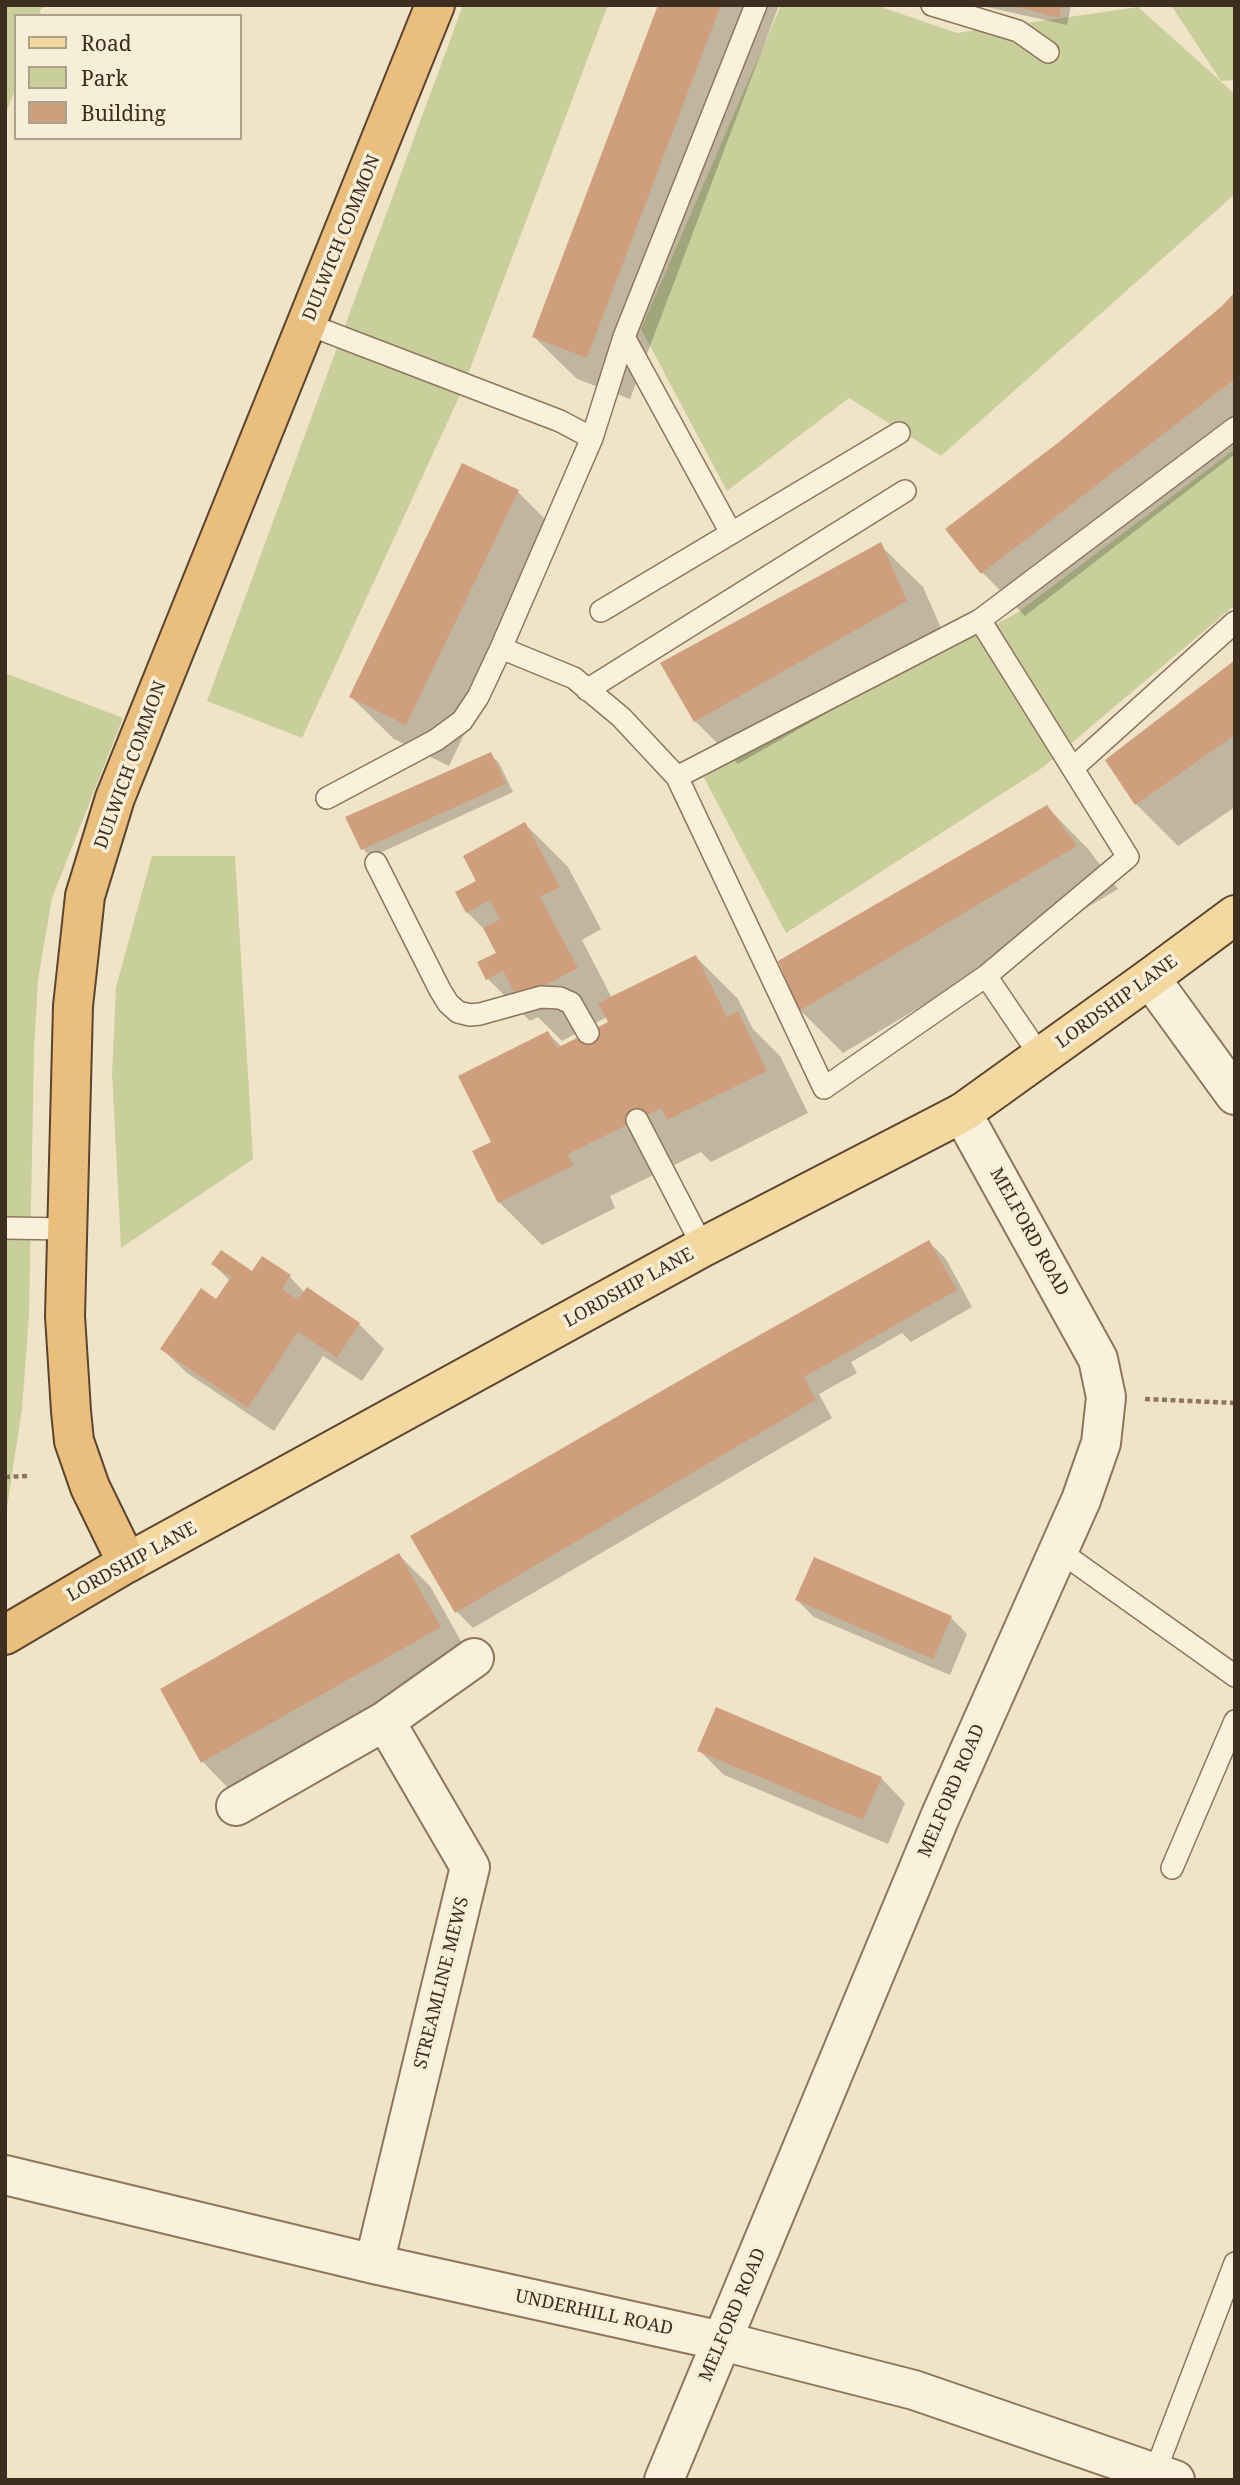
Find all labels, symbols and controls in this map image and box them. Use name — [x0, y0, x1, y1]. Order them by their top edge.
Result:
legend — [14, 14, 242, 140]
text: Road — [81, 29, 132, 57]
text: Park — [81, 64, 128, 92]
text: Building — [81, 99, 166, 127]
street label: DULWICH COMMON — [299, 152, 385, 324]
street label: DULWICH COMMON — [91, 678, 171, 852]
street label: LORDSHIP LANE — [1052, 951, 1182, 1053]
street label: MELFORD ROAD — [985, 1164, 1073, 1300]
street label: LORDSHIP LANE — [561, 1244, 697, 1332]
street label: LORDSHIP LANE — [64, 1518, 200, 1606]
street label: MELFORD ROAD — [914, 1721, 990, 1861]
street label: STREAMLINE MEWS — [410, 1895, 474, 2071]
street label: MELFORD ROAD — [695, 2245, 771, 2385]
street label: UNDERHILL ROAD — [513, 2286, 675, 2340]

